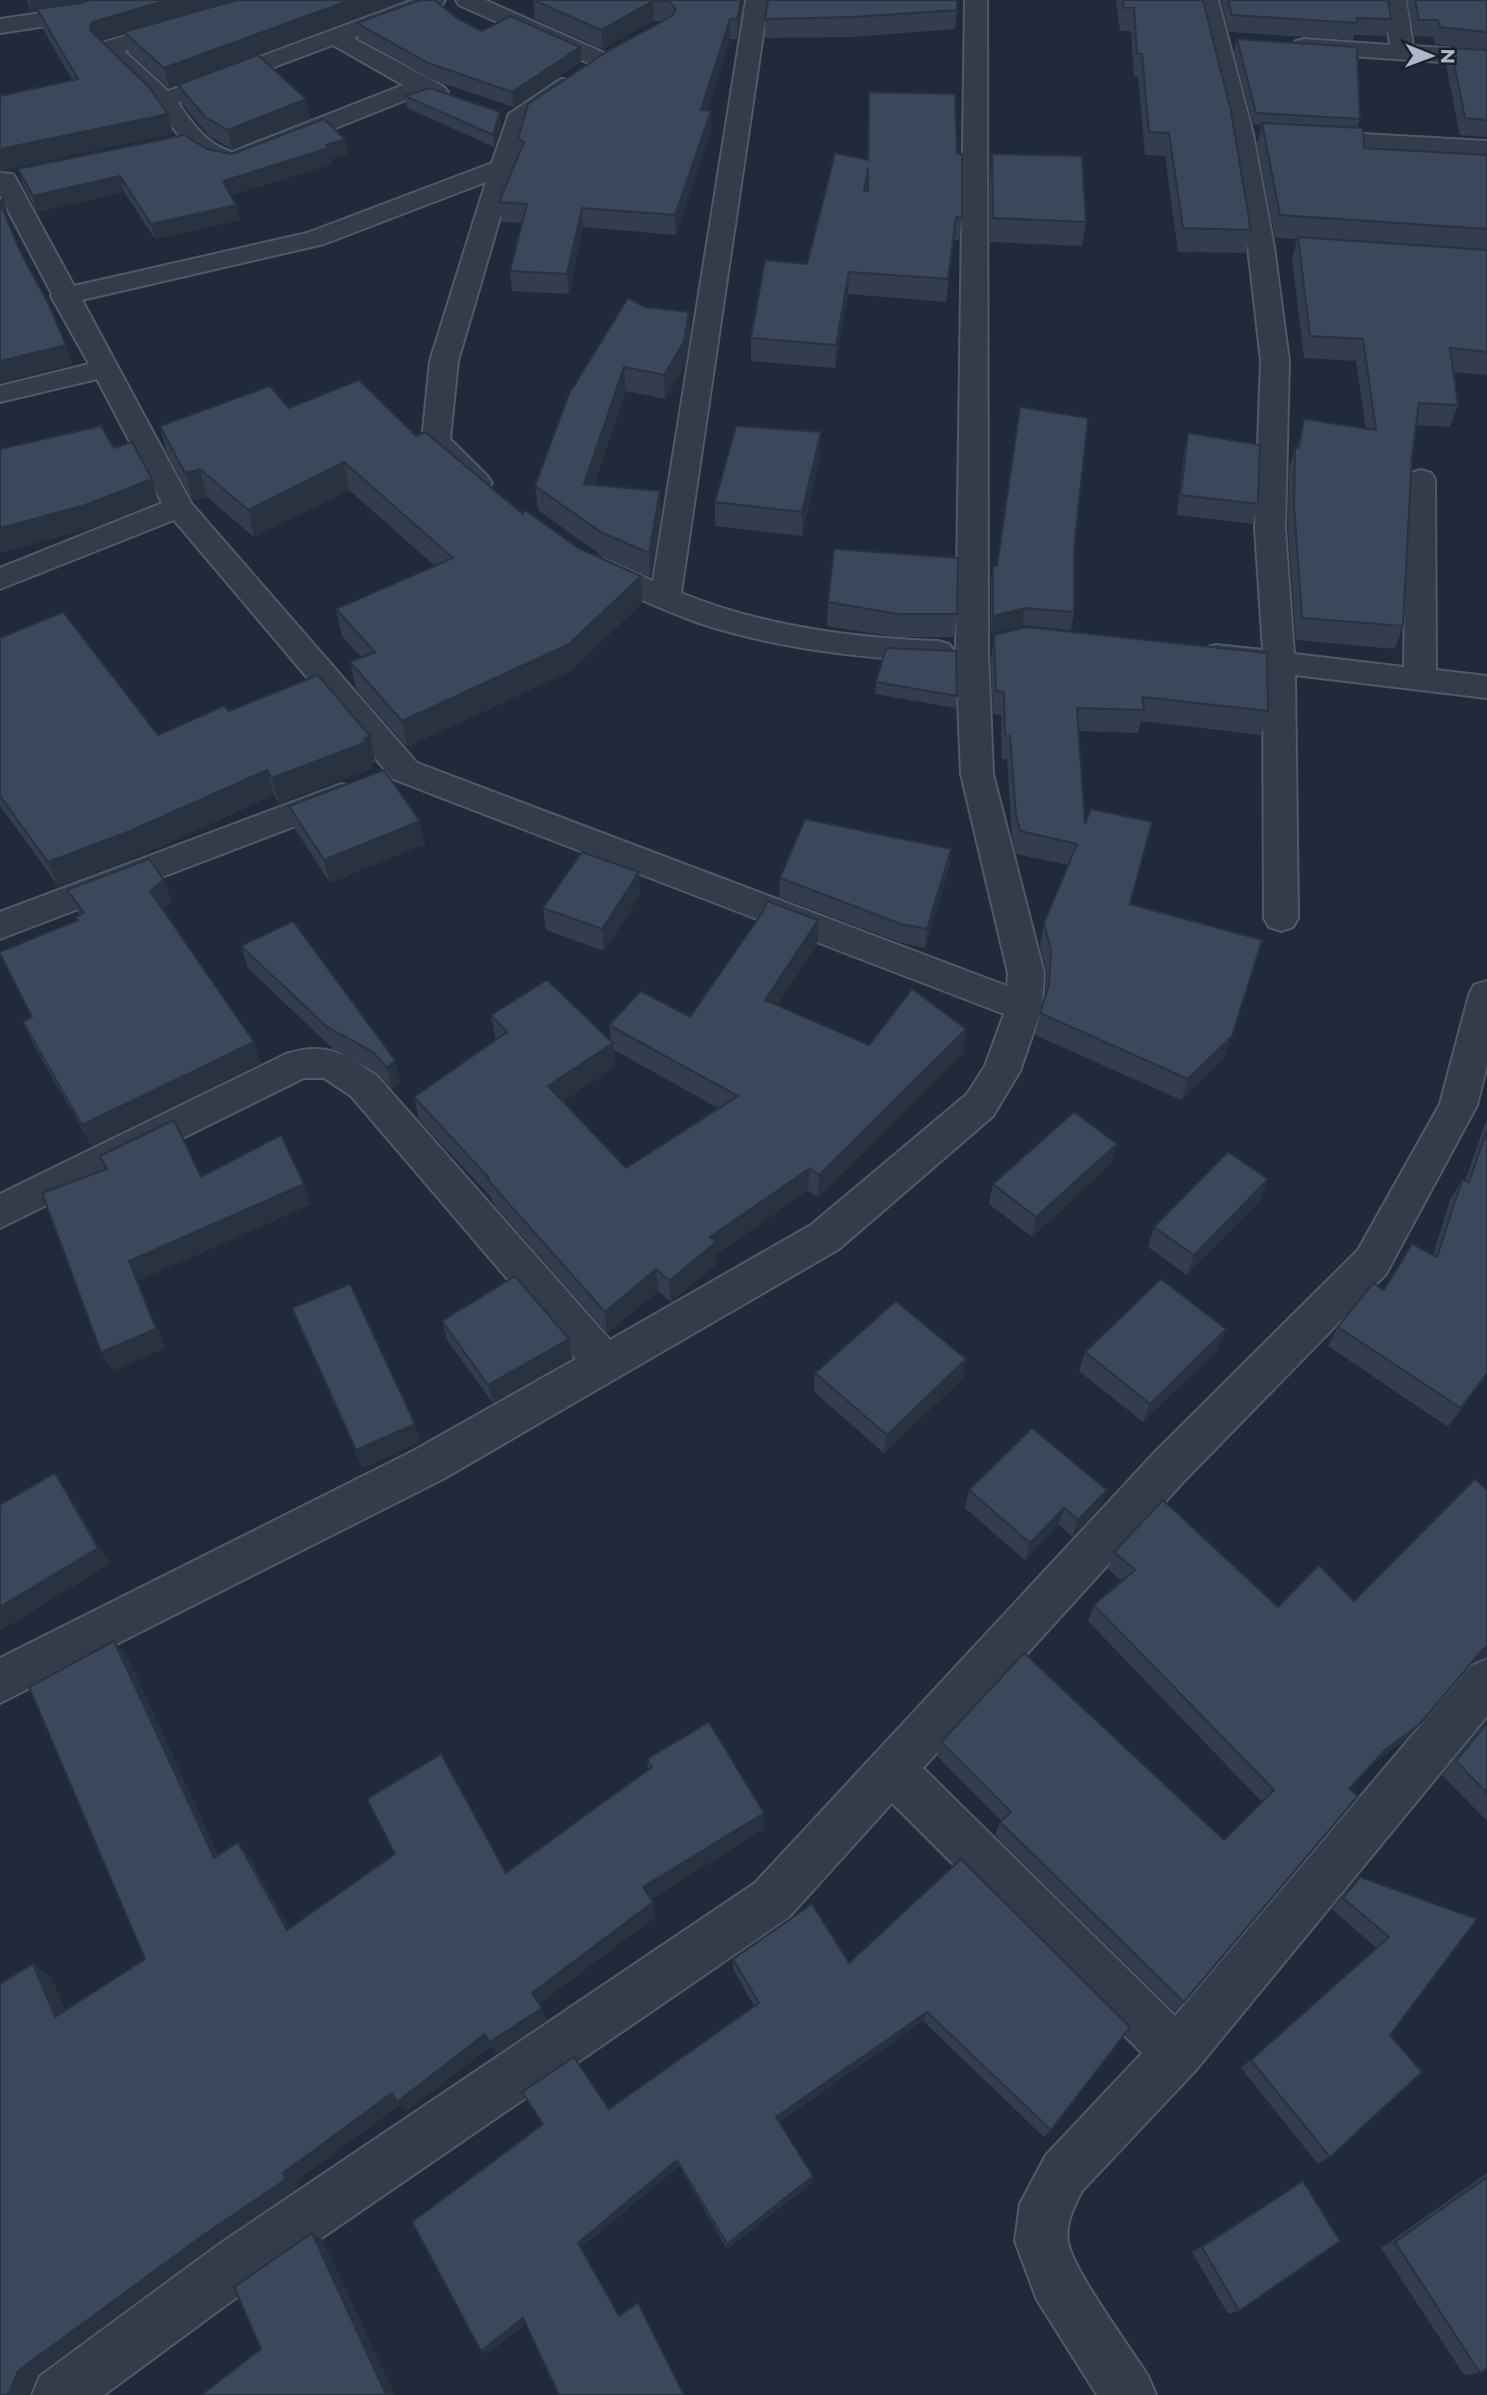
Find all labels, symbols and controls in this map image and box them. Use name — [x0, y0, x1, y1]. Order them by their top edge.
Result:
north arrow — [1396, 21, 1466, 91]
text: N — [1436, 48, 1459, 64]

